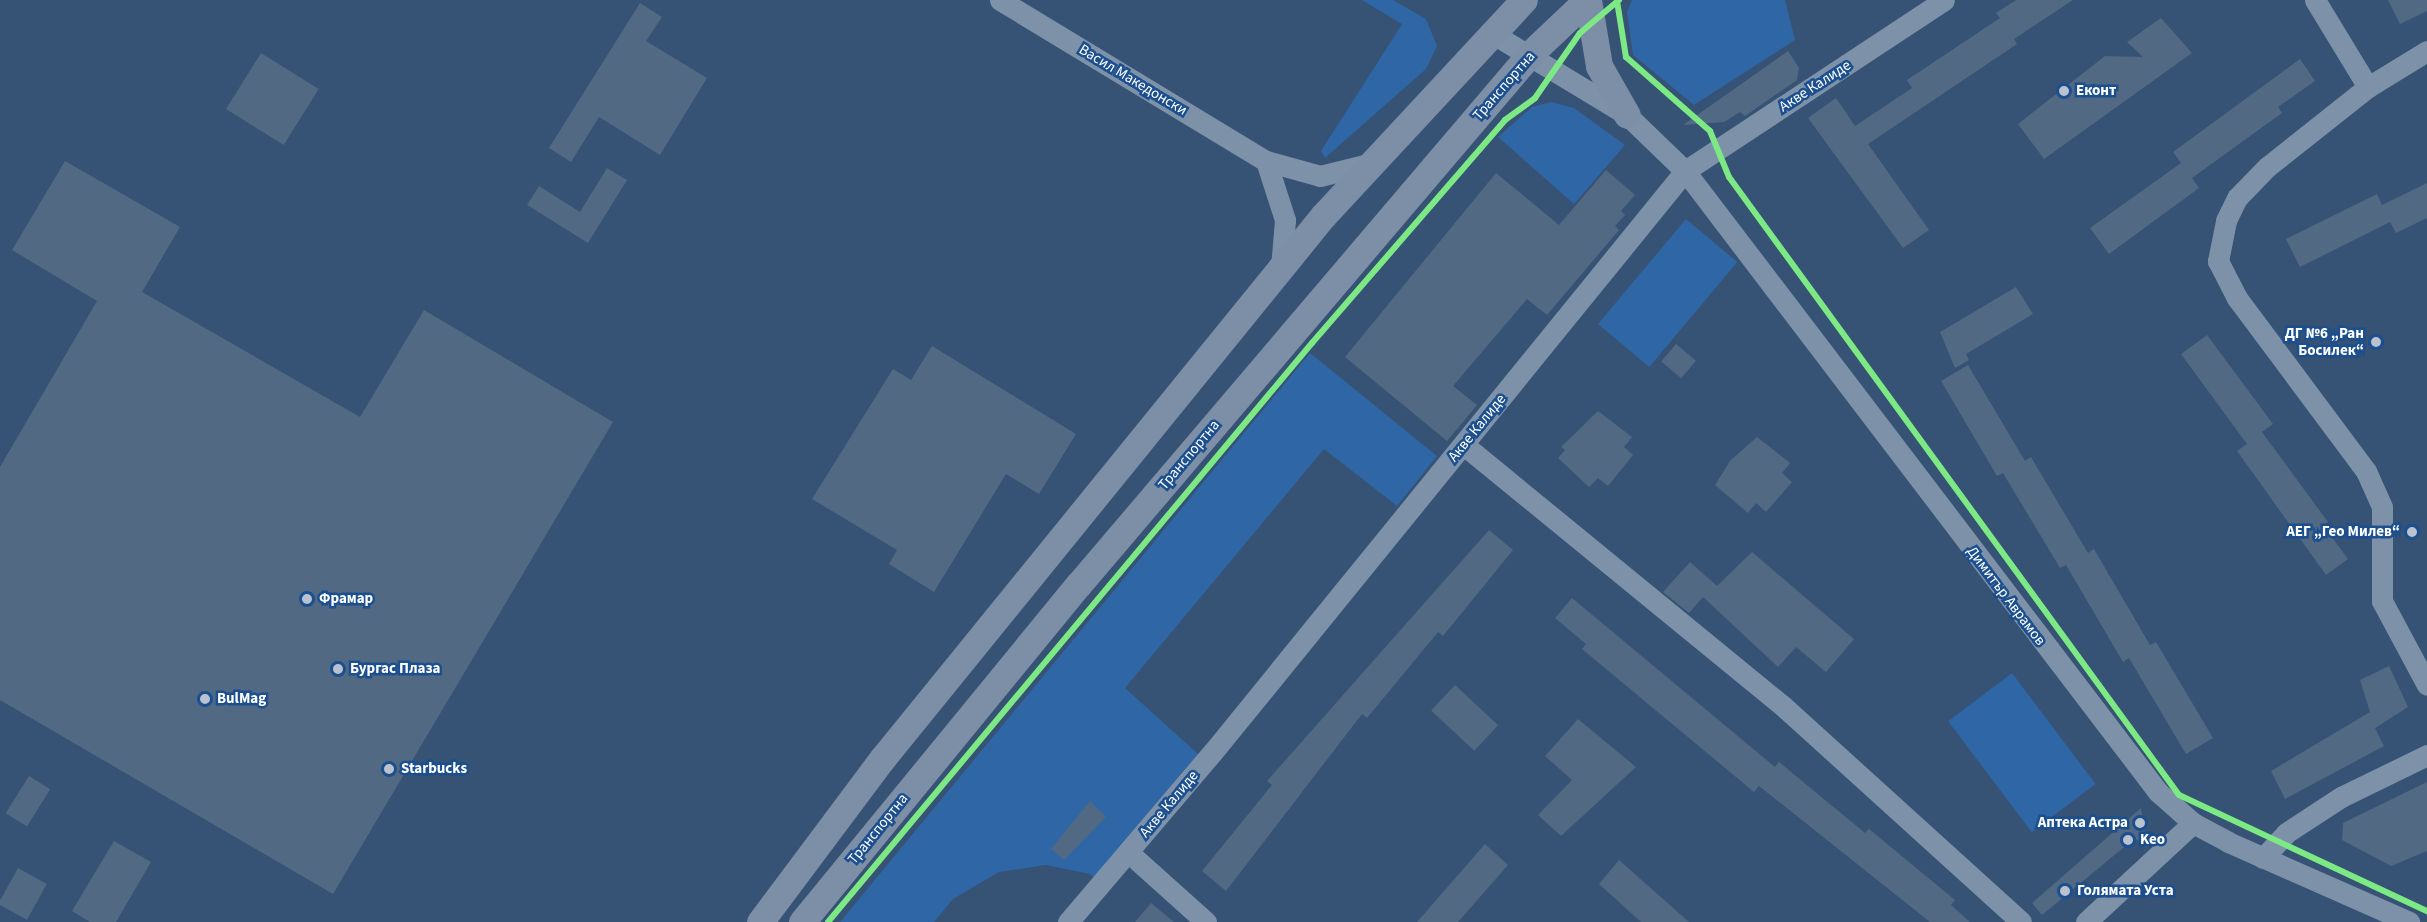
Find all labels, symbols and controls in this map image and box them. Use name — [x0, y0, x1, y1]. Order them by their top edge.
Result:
street label: Васил Македонски — [1076, 41, 1190, 119]
street label: Транспортна — [1469, 48, 1539, 124]
street label: Акве Калиде — [1776, 56, 1854, 116]
place label: Еконт — [2076, 82, 2116, 100]
marker: Еконт — [2057, 84, 2071, 98]
place label: ДГ №6 „Ран Босилек“ — [2285, 324, 2364, 359]
marker: ДГ №6 „Ран Босилек“ — [2369, 335, 2383, 349]
street label: Акве Калиде — [1444, 391, 1510, 465]
street label: Транспортна — [1155, 416, 1223, 494]
place label: АЕГ „Гео Милев“ — [2286, 523, 2400, 541]
marker: АЕГ „Гео Милев“ — [2405, 525, 2419, 539]
street label: Димитър Аврамов — [1963, 543, 2049, 649]
place label: Фрамар — [319, 590, 373, 608]
marker: Фрамар — [300, 592, 314, 606]
place label: Бургас Плаза — [350, 660, 440, 678]
marker: Бургас Плаза — [331, 662, 345, 676]
place label: BulMag — [217, 690, 266, 708]
marker: BulMag — [198, 692, 212, 706]
place label: Starbucks — [401, 760, 467, 778]
marker: Starbucks — [382, 762, 396, 776]
street label: Акве Калиде — [1136, 767, 1202, 841]
street label: Транспортна — [844, 790, 912, 868]
place label: Аптека Астра — [2038, 814, 2128, 832]
marker: Аптека Астра — [2133, 816, 2147, 830]
place label: Keo — [2140, 831, 2165, 849]
marker: Keo — [2121, 833, 2135, 847]
place label: Голямата Уста — [2077, 882, 2174, 900]
marker: Голямата Уста — [2058, 884, 2072, 898]

